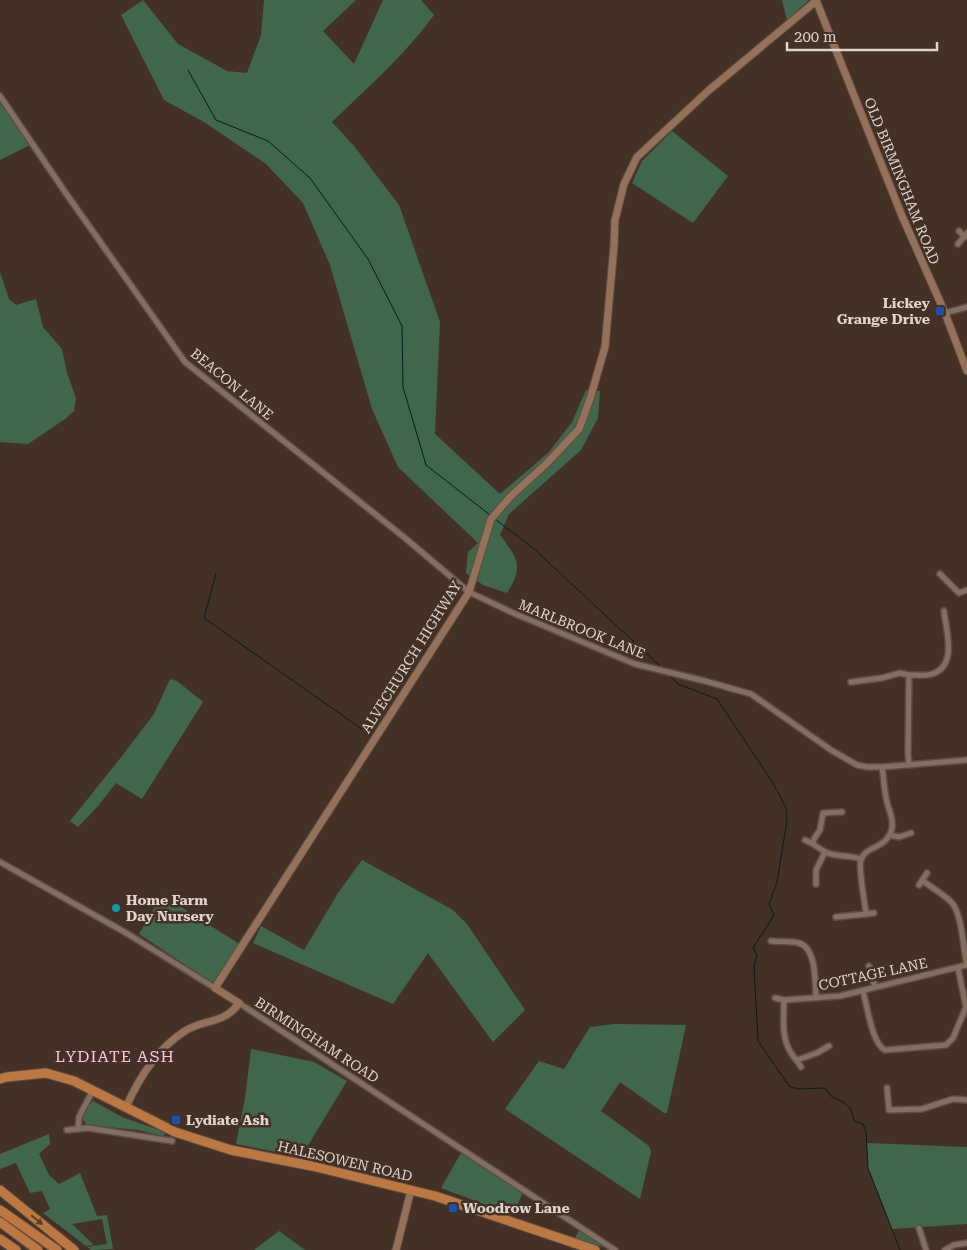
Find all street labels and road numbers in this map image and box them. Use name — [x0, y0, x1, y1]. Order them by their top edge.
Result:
street label: OLD BIRMINGHAM ROAD — [861, 95, 943, 267]
street label: BEACON LANE — [188, 345, 276, 423]
street label: ALVECHURCH HIGHWAY — [358, 578, 465, 736]
street label: MARLBROOK LANE — [516, 596, 648, 662]
street label: COTTAGE LANE — [817, 955, 929, 993]
street label: BIRMINGHAM ROAD — [252, 994, 382, 1086]
street label: HALESOWEN ROAD — [276, 1138, 414, 1184]

